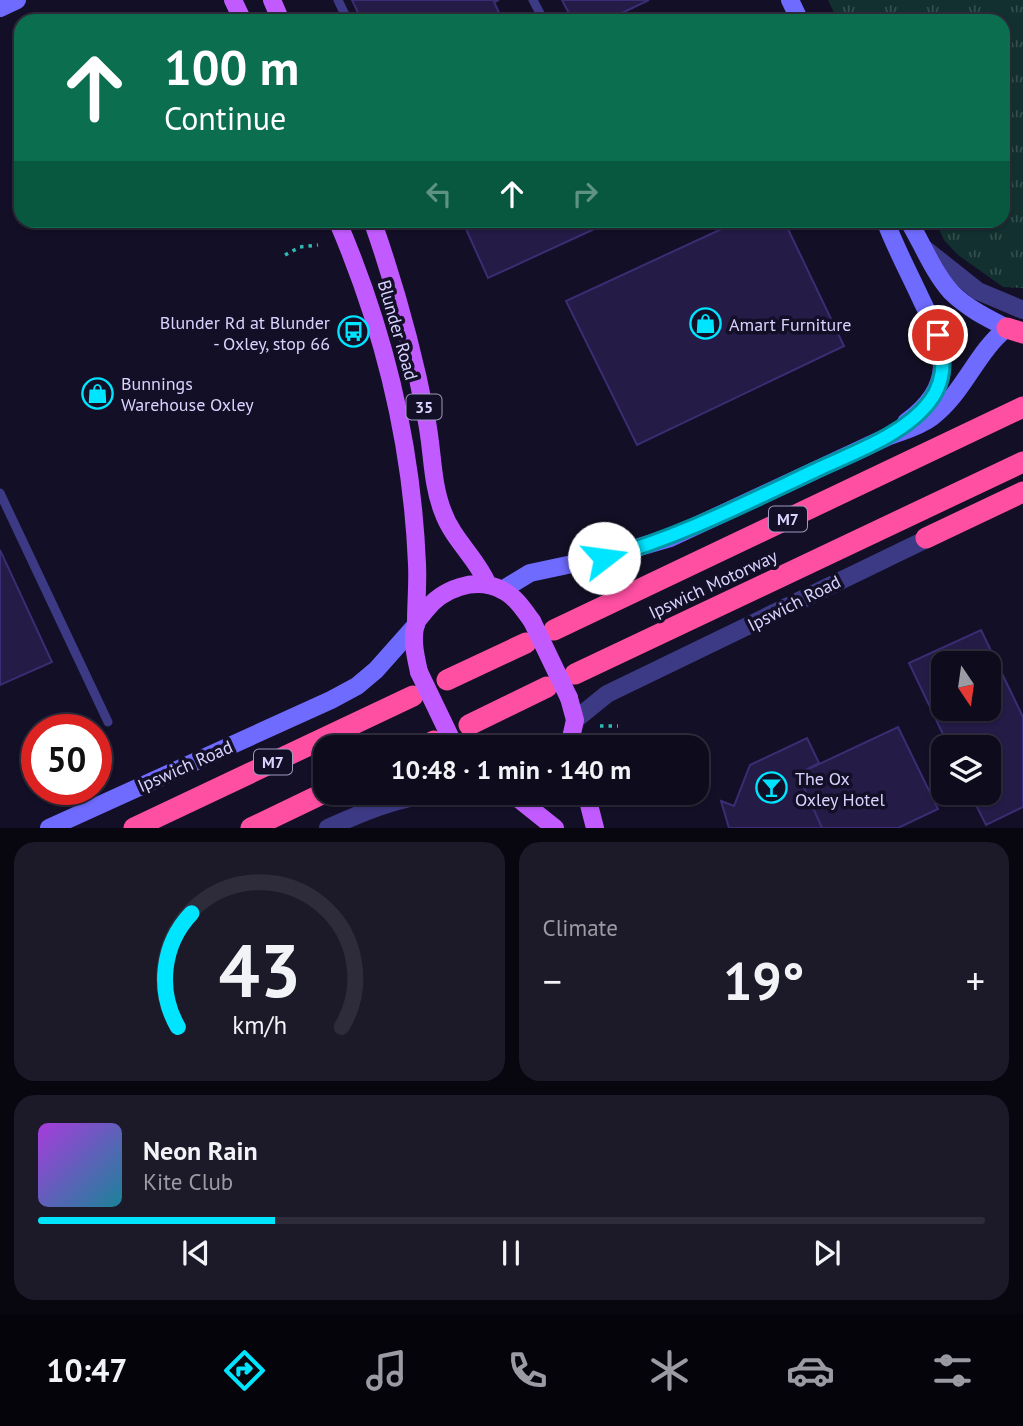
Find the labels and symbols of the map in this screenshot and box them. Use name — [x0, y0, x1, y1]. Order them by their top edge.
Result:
street label: Blunder Road — [373, 277, 423, 383]
pin — [908, 305, 968, 365]
shop icon: Amart Furniture — [689, 307, 723, 341]
place label: Blunder Rd at Blunder - Oxley, stop 66 — [160, 311, 330, 355]
place label: Amart Furniture — [729, 313, 852, 336]
bus stop icon: Blunder Rd at Blunder - Oxley, stop 66 — [336, 315, 370, 349]
place label: Bunnings Warehouse Oxley — [121, 372, 254, 416]
shop icon: Bunnings Warehouse Oxley — [81, 376, 115, 410]
road number: 35 — [406, 394, 442, 420]
road number: M7 — [769, 506, 807, 532]
position arrow — [567, 521, 641, 595]
street label: Ipswich Motorway — [645, 544, 782, 624]
street label: Ipswich Road — [744, 570, 844, 636]
north arrow — [931, 651, 1001, 721]
speed limit sign: 50 — [21, 714, 112, 805]
street label: Ipswich Road — [134, 735, 236, 797]
road number: M7 — [254, 750, 292, 775]
place label: The Ox Oxley Hotel — [795, 767, 885, 811]
bar icon: The Ox Oxley Hotel — [755, 771, 789, 805]

